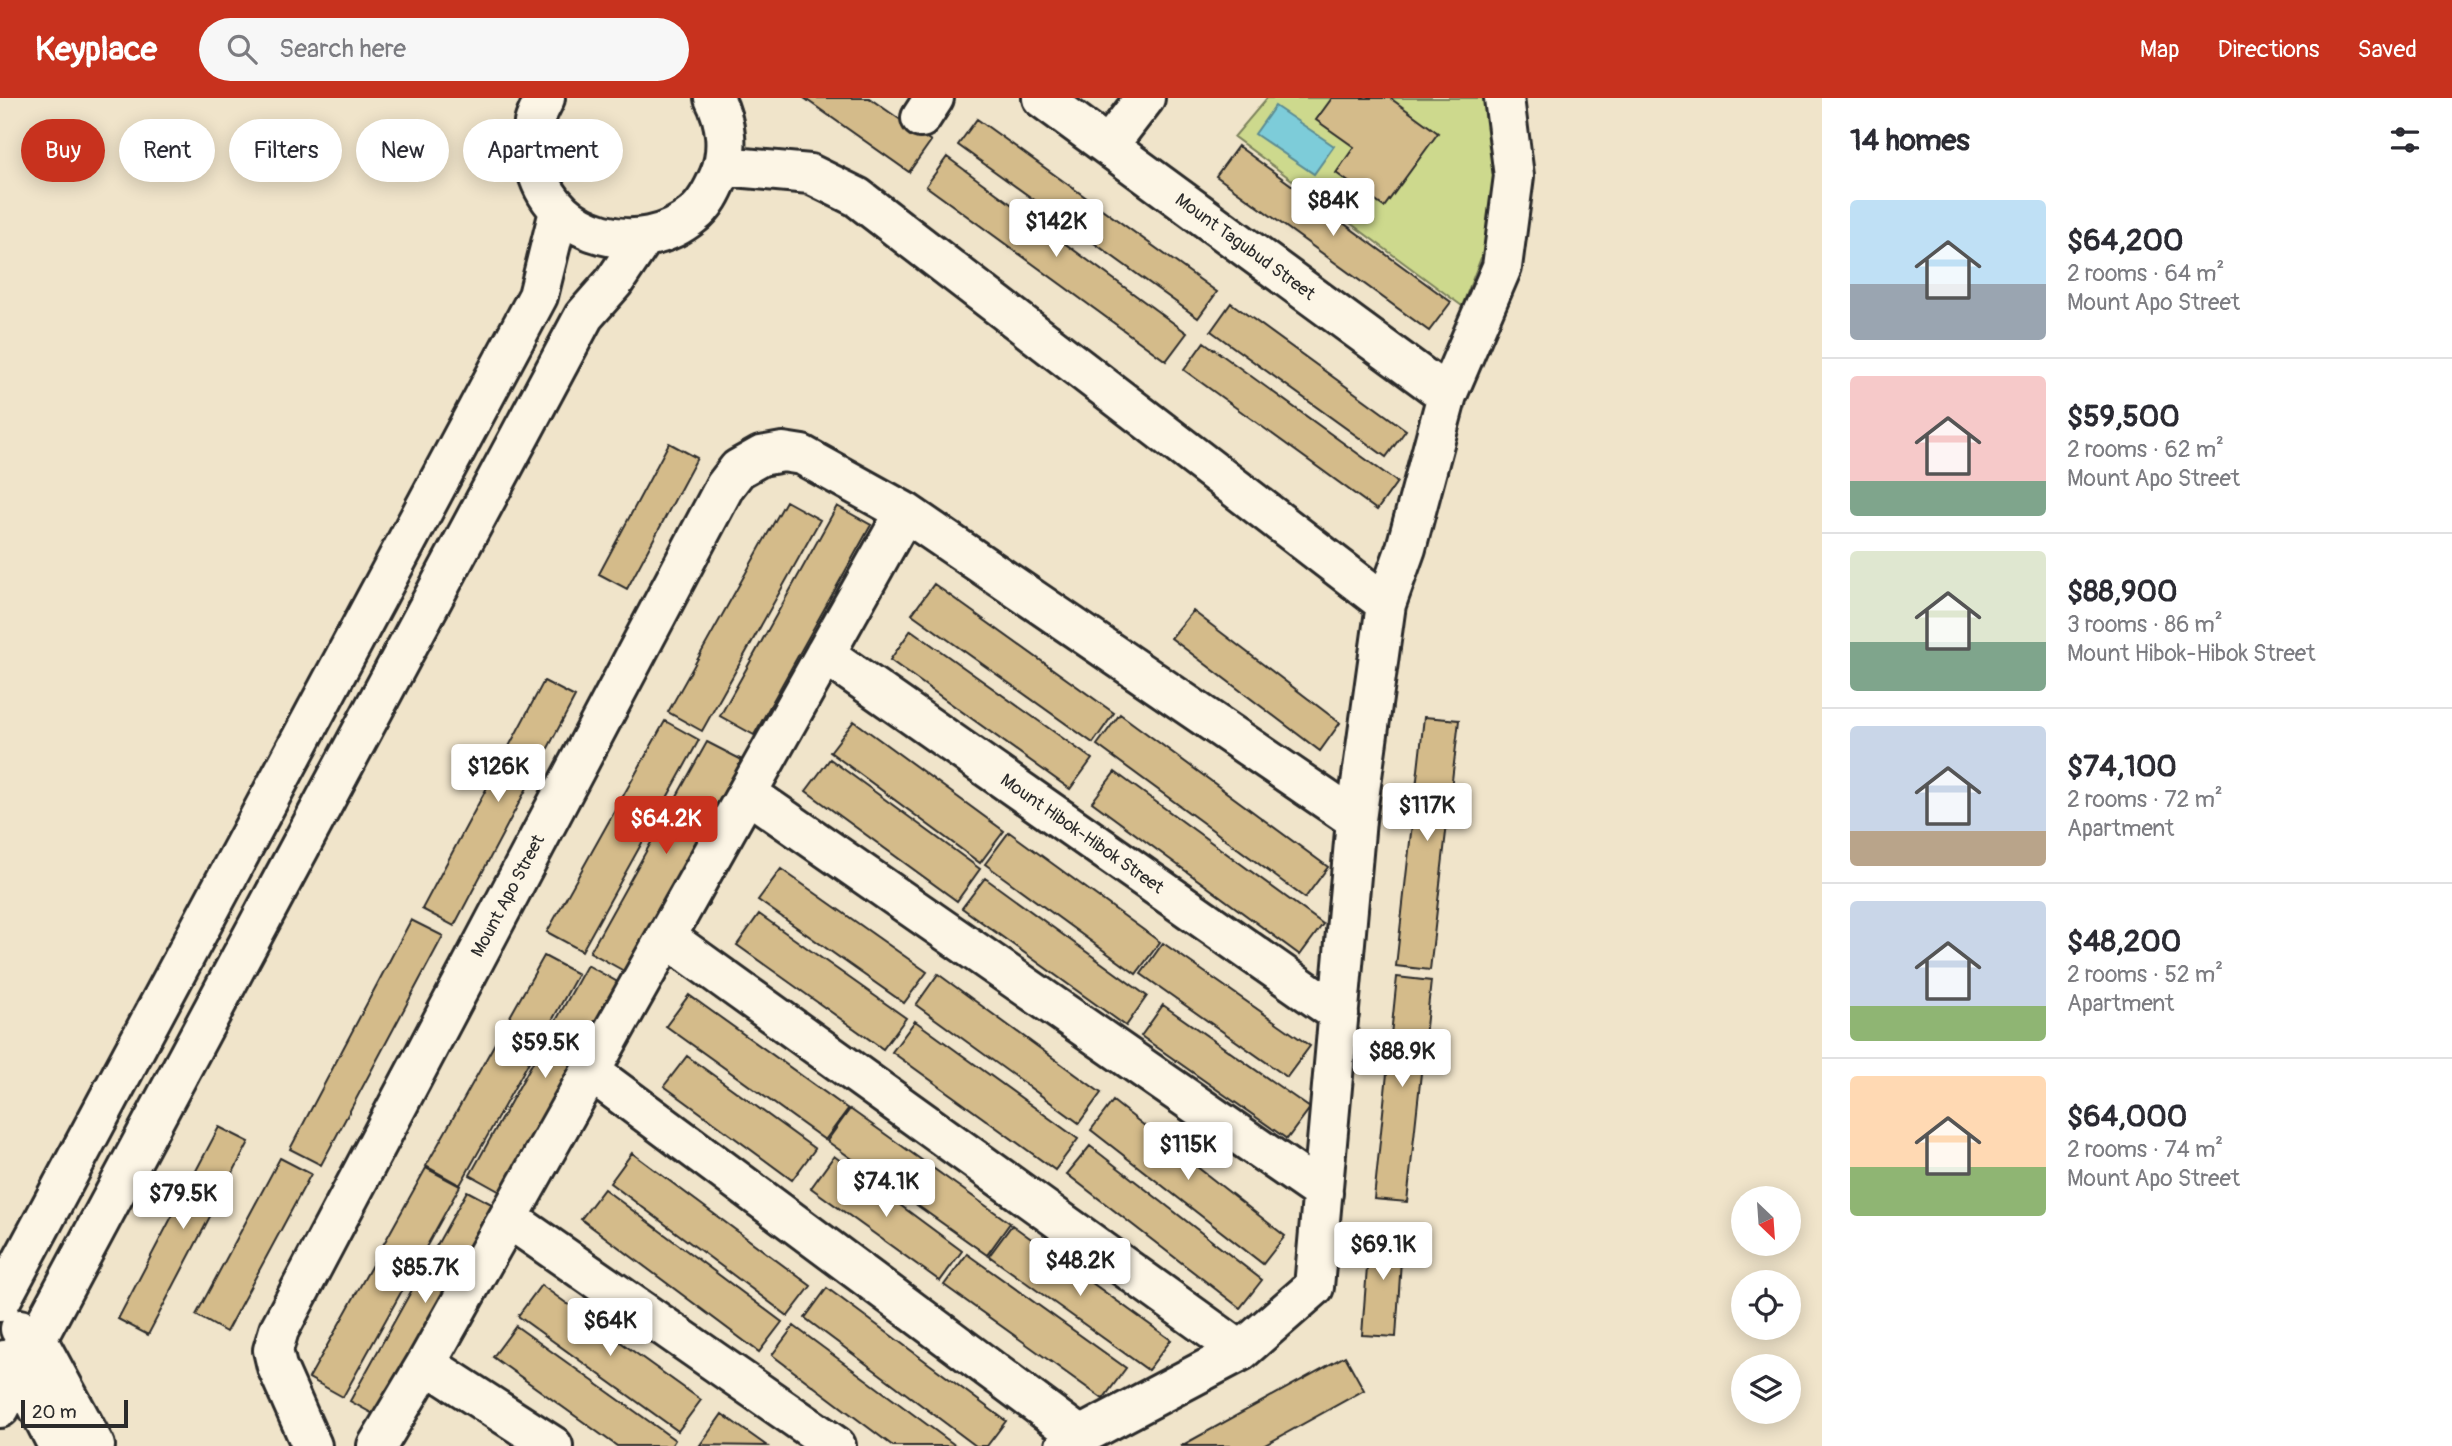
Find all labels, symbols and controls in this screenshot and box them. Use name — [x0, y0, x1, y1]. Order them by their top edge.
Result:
search box — [199, 18, 689, 81]
text: Keyplace — [35, 29, 157, 70]
icon: search — [223, 30, 261, 68]
text: Search here — [279, 33, 406, 65]
text: Map — [2140, 35, 2180, 64]
text: Directions — [2218, 35, 2319, 64]
text: Saved — [2357, 35, 2417, 64]
chip: Buy — [21, 119, 105, 182]
chip: Rent — [119, 119, 215, 182]
chip: Filters — [229, 119, 342, 182]
chip: New — [356, 119, 449, 182]
chip: Apartment — [463, 119, 623, 182]
icon: filters — [2386, 121, 2424, 159]
text: 14 homes — [1850, 122, 1970, 159]
pin: $84K — [1292, 178, 1374, 238]
text: $84K — [1307, 186, 1359, 215]
street label: Mount Tagubud Street — [1170, 188, 1320, 306]
pin: $142K — [1007, 200, 1105, 259]
text: $142K — [1025, 207, 1087, 236]
text: $64,200 — [2067, 222, 2184, 259]
icon: home — [1906, 228, 1990, 312]
text: 2 rooms · 64 m² — [2067, 259, 2224, 288]
text: Mount Apo Street — [2067, 288, 2240, 317]
text: $59,500 — [2067, 398, 2180, 435]
icon: home — [1906, 404, 1990, 488]
text: 2 rooms · 62 m² — [2067, 435, 2224, 464]
text: Mount Apo Street — [2067, 464, 2240, 493]
text: $88,900 — [2067, 573, 2178, 610]
icon: home — [1906, 579, 1990, 663]
text: 3 rooms · 86 m² — [2067, 610, 2223, 639]
text: Mount Hibok-Hibok Street — [2067, 639, 2315, 668]
pin: $126K — [449, 744, 547, 804]
text: $74,100 — [2067, 748, 2177, 785]
text: $126K — [467, 752, 529, 781]
icon: home — [1906, 754, 1990, 838]
street label: Mount Hibok-Hibok Street — [996, 769, 1169, 900]
pin: $117K — [1378, 784, 1476, 843]
text: 2 rooms · 72 m² — [2067, 785, 2223, 814]
text: $117K — [1399, 791, 1455, 820]
pin: $64.2K — [609, 796, 723, 856]
text: $64.2K — [631, 804, 701, 833]
text: Apartment — [2067, 814, 2174, 843]
street label: Mount Apo Street — [466, 830, 550, 961]
text: $48,200 — [2067, 923, 2181, 960]
icon: home — [1906, 929, 1990, 1013]
text: 2 rooms · 52 m² — [2067, 960, 2223, 989]
text: Apartment — [2067, 989, 2174, 1018]
pin: $59.5K — [488, 1020, 602, 1080]
text: $59.5K — [511, 1028, 579, 1057]
pin: $88.9K — [1345, 1030, 1459, 1089]
text: $88.9K — [1369, 1037, 1435, 1066]
text: $64,000 — [2067, 1098, 2187, 1135]
icon: home — [1906, 1104, 1990, 1188]
pin: $115K — [1139, 1122, 1237, 1182]
text: $115K — [1160, 1130, 1216, 1159]
text: 2 rooms · 74 m² — [2067, 1135, 2223, 1164]
pin: $74.1K — [829, 1160, 943, 1219]
text: Mount Apo Street — [2067, 1164, 2240, 1193]
text: $74.1K — [853, 1167, 919, 1196]
pin: $79.5K — [126, 1172, 240, 1231]
text: $79.5K — [149, 1179, 217, 1208]
north arrow — [1731, 1186, 1801, 1256]
map controls — [1731, 1186, 1801, 1424]
pin: $69.1K — [1326, 1222, 1440, 1282]
text: $69.1K — [1350, 1230, 1416, 1259]
pin: $48.2K — [1023, 1238, 1137, 1298]
pin: $85.7K — [368, 1246, 482, 1305]
text: $48.2K — [1045, 1246, 1115, 1275]
text: $85.7K — [391, 1253, 459, 1282]
button: locate — [1731, 1270, 1801, 1340]
pin: $64K — [569, 1298, 651, 1358]
text: $64K — [583, 1306, 637, 1335]
button: layers — [1731, 1354, 1801, 1424]
scale bar — [21, 1397, 128, 1429]
text: 20 m — [32, 1400, 77, 1424]

